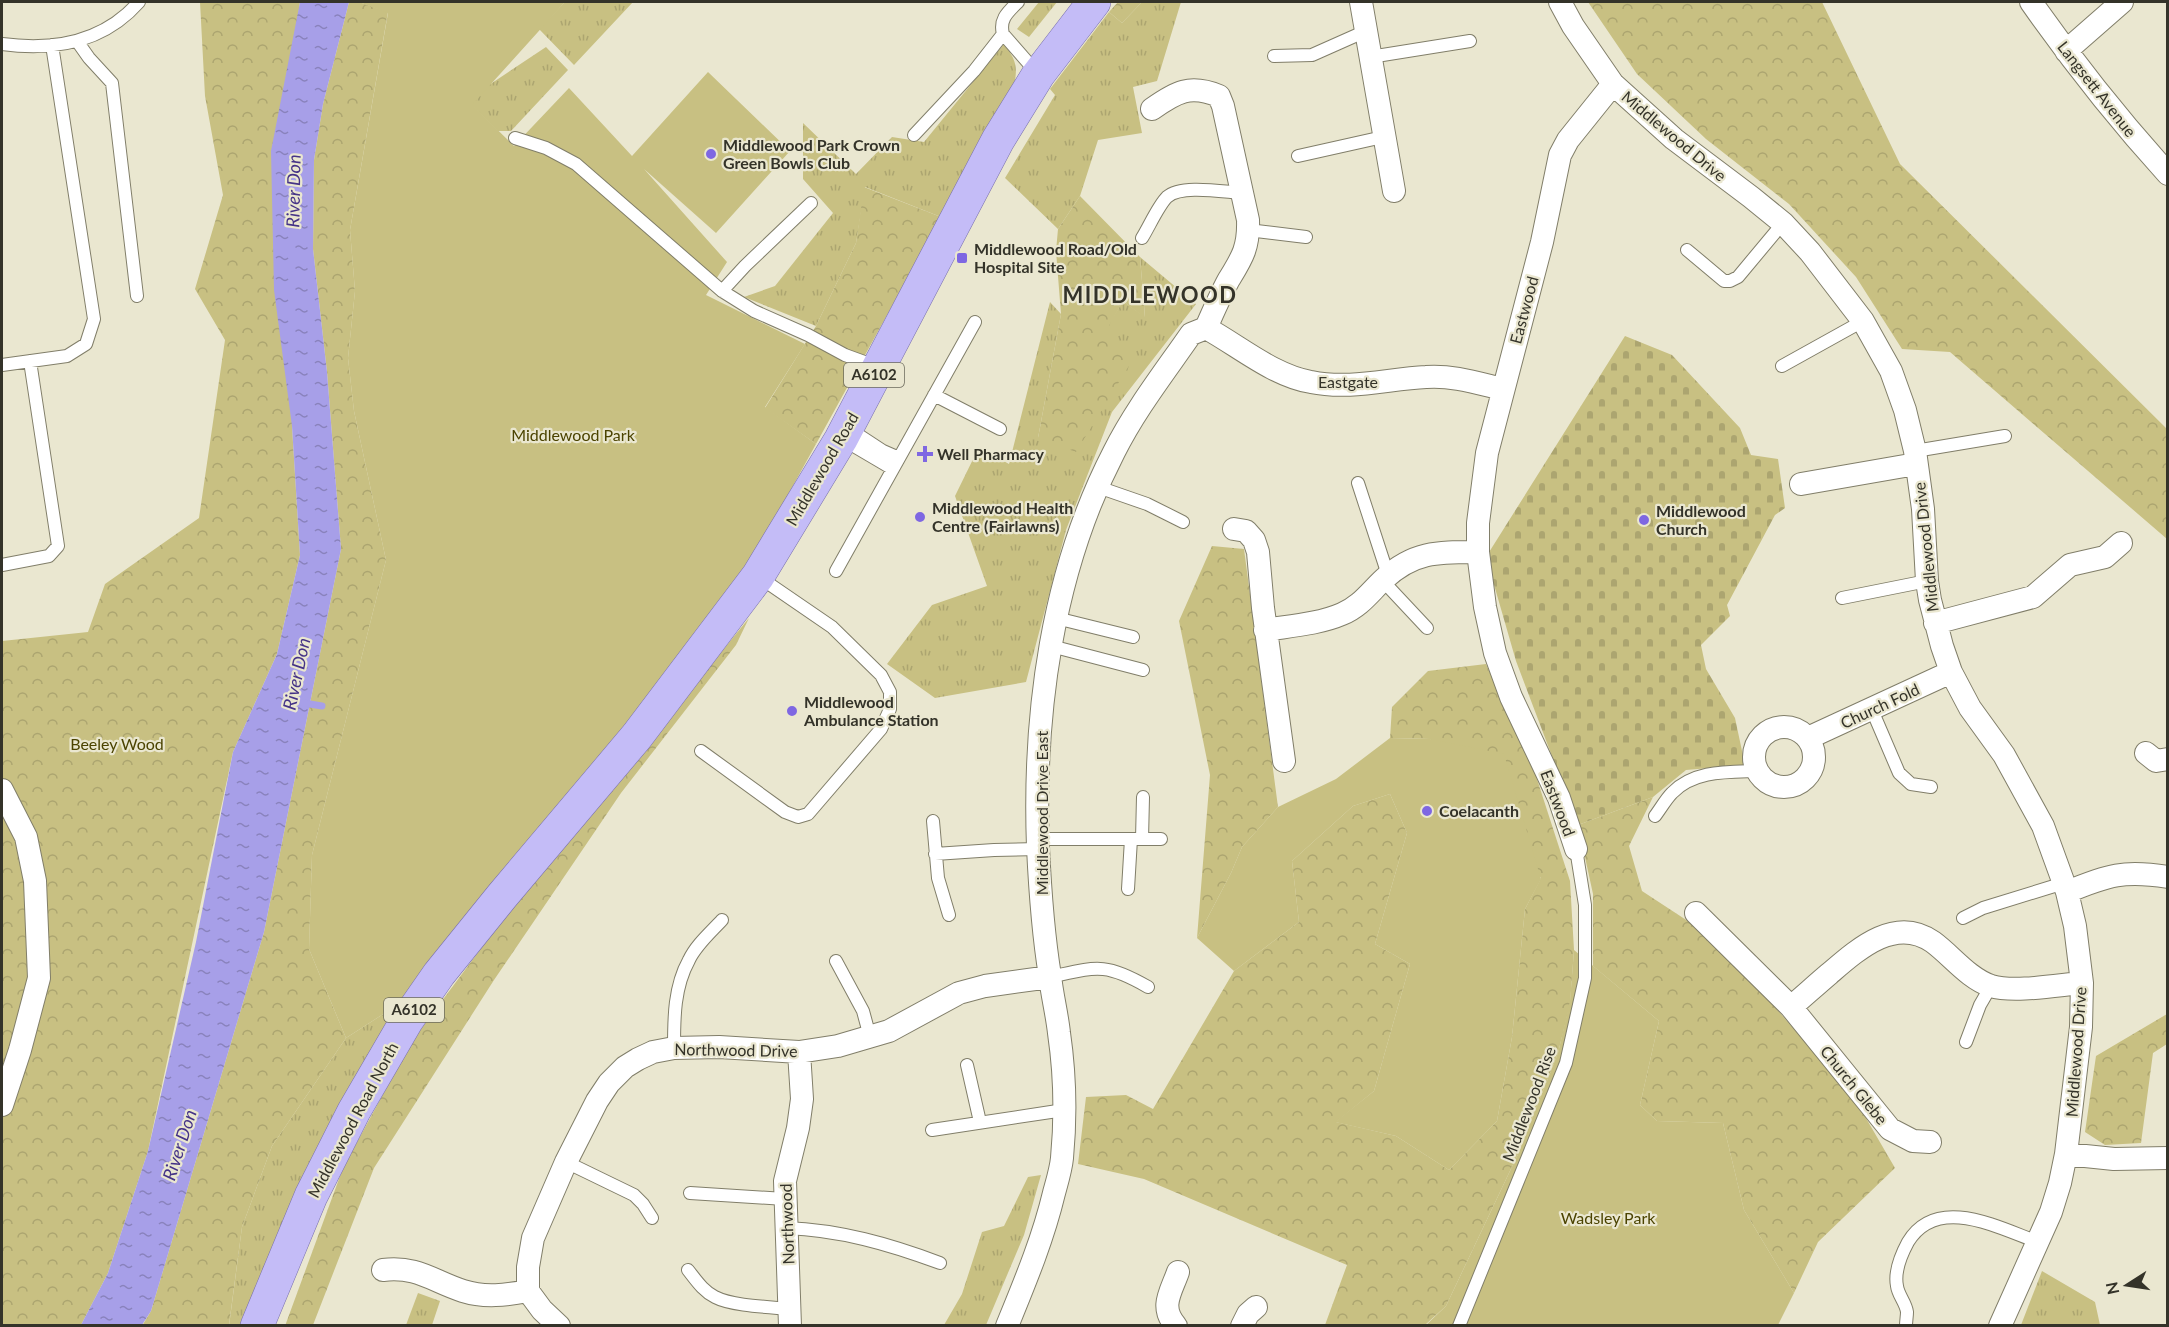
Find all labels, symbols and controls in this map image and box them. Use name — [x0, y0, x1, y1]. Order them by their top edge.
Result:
street label: Langsett Avenue — [2054, 37, 2141, 140]
street label: Middlewood Drive — [1618, 86, 1730, 185]
place label: Middlewood Park Crown Green Bowls Club — [723, 135, 900, 172]
marker: Middlewood Park Crown Green Bowls Club — [704, 147, 718, 161]
water label: River Don — [281, 154, 305, 228]
place label: Middlewood Road/Old Hospital Site — [974, 239, 1137, 276]
marker: Middlewood Road/Old Hospital Site — [955, 251, 969, 265]
street label: Eastwood — [1505, 274, 1542, 346]
district label: MIDDLEWOOD — [1063, 281, 1237, 308]
road number: A6102 — [844, 363, 904, 387]
street label: Eastgate — [1318, 372, 1378, 391]
street label: Middlewood Road — [781, 409, 862, 529]
park label: Middlewood Park — [511, 425, 636, 444]
place label: Well Pharmacy — [937, 444, 1044, 463]
marker: Well Pharmacy — [918, 447, 932, 461]
street label: Middlewood Drive — [1909, 481, 1942, 613]
place label: Middlewood Health Centre (Fairlawns) — [932, 498, 1073, 535]
place label: Middlewood Church — [1656, 501, 1746, 538]
marker: Middlewood Health Centre (Fairlawns) — [913, 510, 927, 524]
marker: Middlewood Church — [1637, 513, 1651, 527]
water label: River Don — [278, 636, 314, 712]
street label: Church Fold — [1837, 679, 1922, 732]
place label: Middlewood Ambulance Station — [803, 692, 939, 729]
marker: Middlewood Ambulance Station — [785, 704, 799, 718]
street label: Middlewood Drive East — [1032, 731, 1051, 895]
park label: Beeley Wood — [70, 734, 164, 753]
street label: Eastwood — [1537, 767, 1580, 839]
place label: Coelacanth — [1439, 801, 1519, 820]
marker: Coelacanth — [1420, 804, 1434, 818]
street label: Middlewood Drive — [2061, 986, 2090, 1118]
road number: A6102 — [384, 998, 444, 1022]
street label: Middlewood Road North — [303, 1039, 402, 1201]
street label: Northwood Drive — [674, 1039, 798, 1060]
street label: Church Glebe — [1817, 1041, 1892, 1128]
street label: Middlewood Rise — [1498, 1044, 1559, 1164]
water label: River Don — [157, 1107, 201, 1183]
street label: Northwood — [776, 1183, 797, 1265]
park label: Wadsley Park — [1561, 1208, 1656, 1227]
north arrow — [2097, 1255, 2157, 1315]
text: N — [2101, 1280, 2122, 1296]

